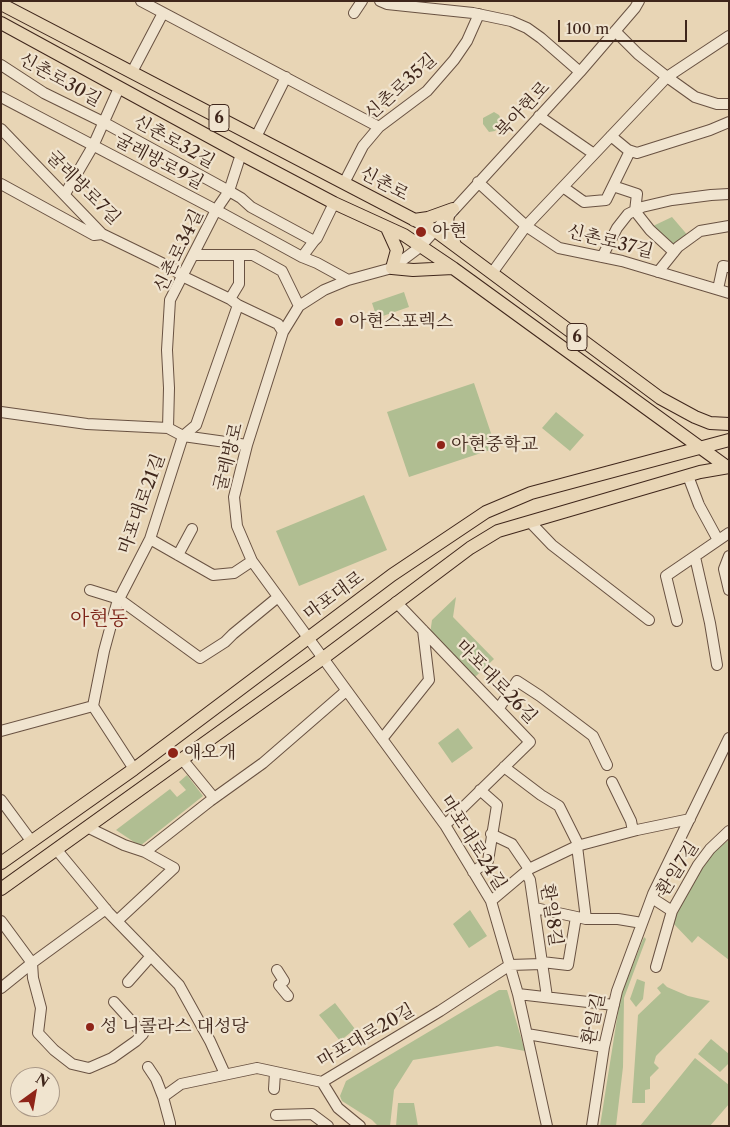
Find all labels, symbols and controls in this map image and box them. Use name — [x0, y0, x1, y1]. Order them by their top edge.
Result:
scale bar — [560, 10, 689, 42]
text: 100 m — [566, 19, 609, 38]
street label: 신촌로30길 — [15, 49, 105, 111]
street label: 신촌로35길 — [361, 49, 441, 125]
street label: 북아현로 — [491, 77, 555, 143]
road number: 6 — [209, 105, 229, 132]
street label: 신촌로32길 — [129, 111, 219, 173]
street label: 굴레방로9길 — [111, 130, 207, 194]
street label: 굴레방로7길 — [41, 146, 125, 230]
street label: 신촌로 — [356, 162, 412, 206]
street label: 신촌로34길 — [150, 206, 208, 296]
place label: 아현 — [432, 221, 467, 243]
street label: 신촌로37길 — [565, 221, 655, 263]
marker: 아현 — [414, 225, 428, 239]
place label: 아현스포렉스 — [349, 311, 453, 333]
marker: 아현스포렉스 — [333, 316, 345, 328]
road number: 6 — [567, 324, 587, 351]
street label: 굴레방로 — [210, 421, 248, 493]
place label: 아현중학교 — [451, 434, 538, 456]
marker: 아현중학교 — [435, 439, 447, 451]
street label: 마포대로21길 — [114, 451, 170, 557]
street label: 마포대로 — [300, 567, 368, 625]
district label: 아현동 — [70, 607, 128, 631]
street label: 마포대로26길 — [451, 636, 541, 728]
place label: 애오개 — [184, 742, 236, 764]
marker: 애오개 — [166, 746, 180, 760]
street label: 마포대로24길 — [435, 792, 511, 894]
street label: 환일7길 — [652, 838, 704, 900]
street label: 환일8길 — [535, 882, 567, 948]
street label: 환일길 — [578, 991, 610, 1047]
street label: 마포대로20길 — [314, 999, 418, 1073]
place label: 성 니콜라스 대성당 — [100, 1016, 249, 1038]
marker: 성 니콜라스 대성당 — [84, 1021, 96, 1033]
north arrow — [10, 1067, 60, 1117]
text: N — [32, 1069, 52, 1091]

